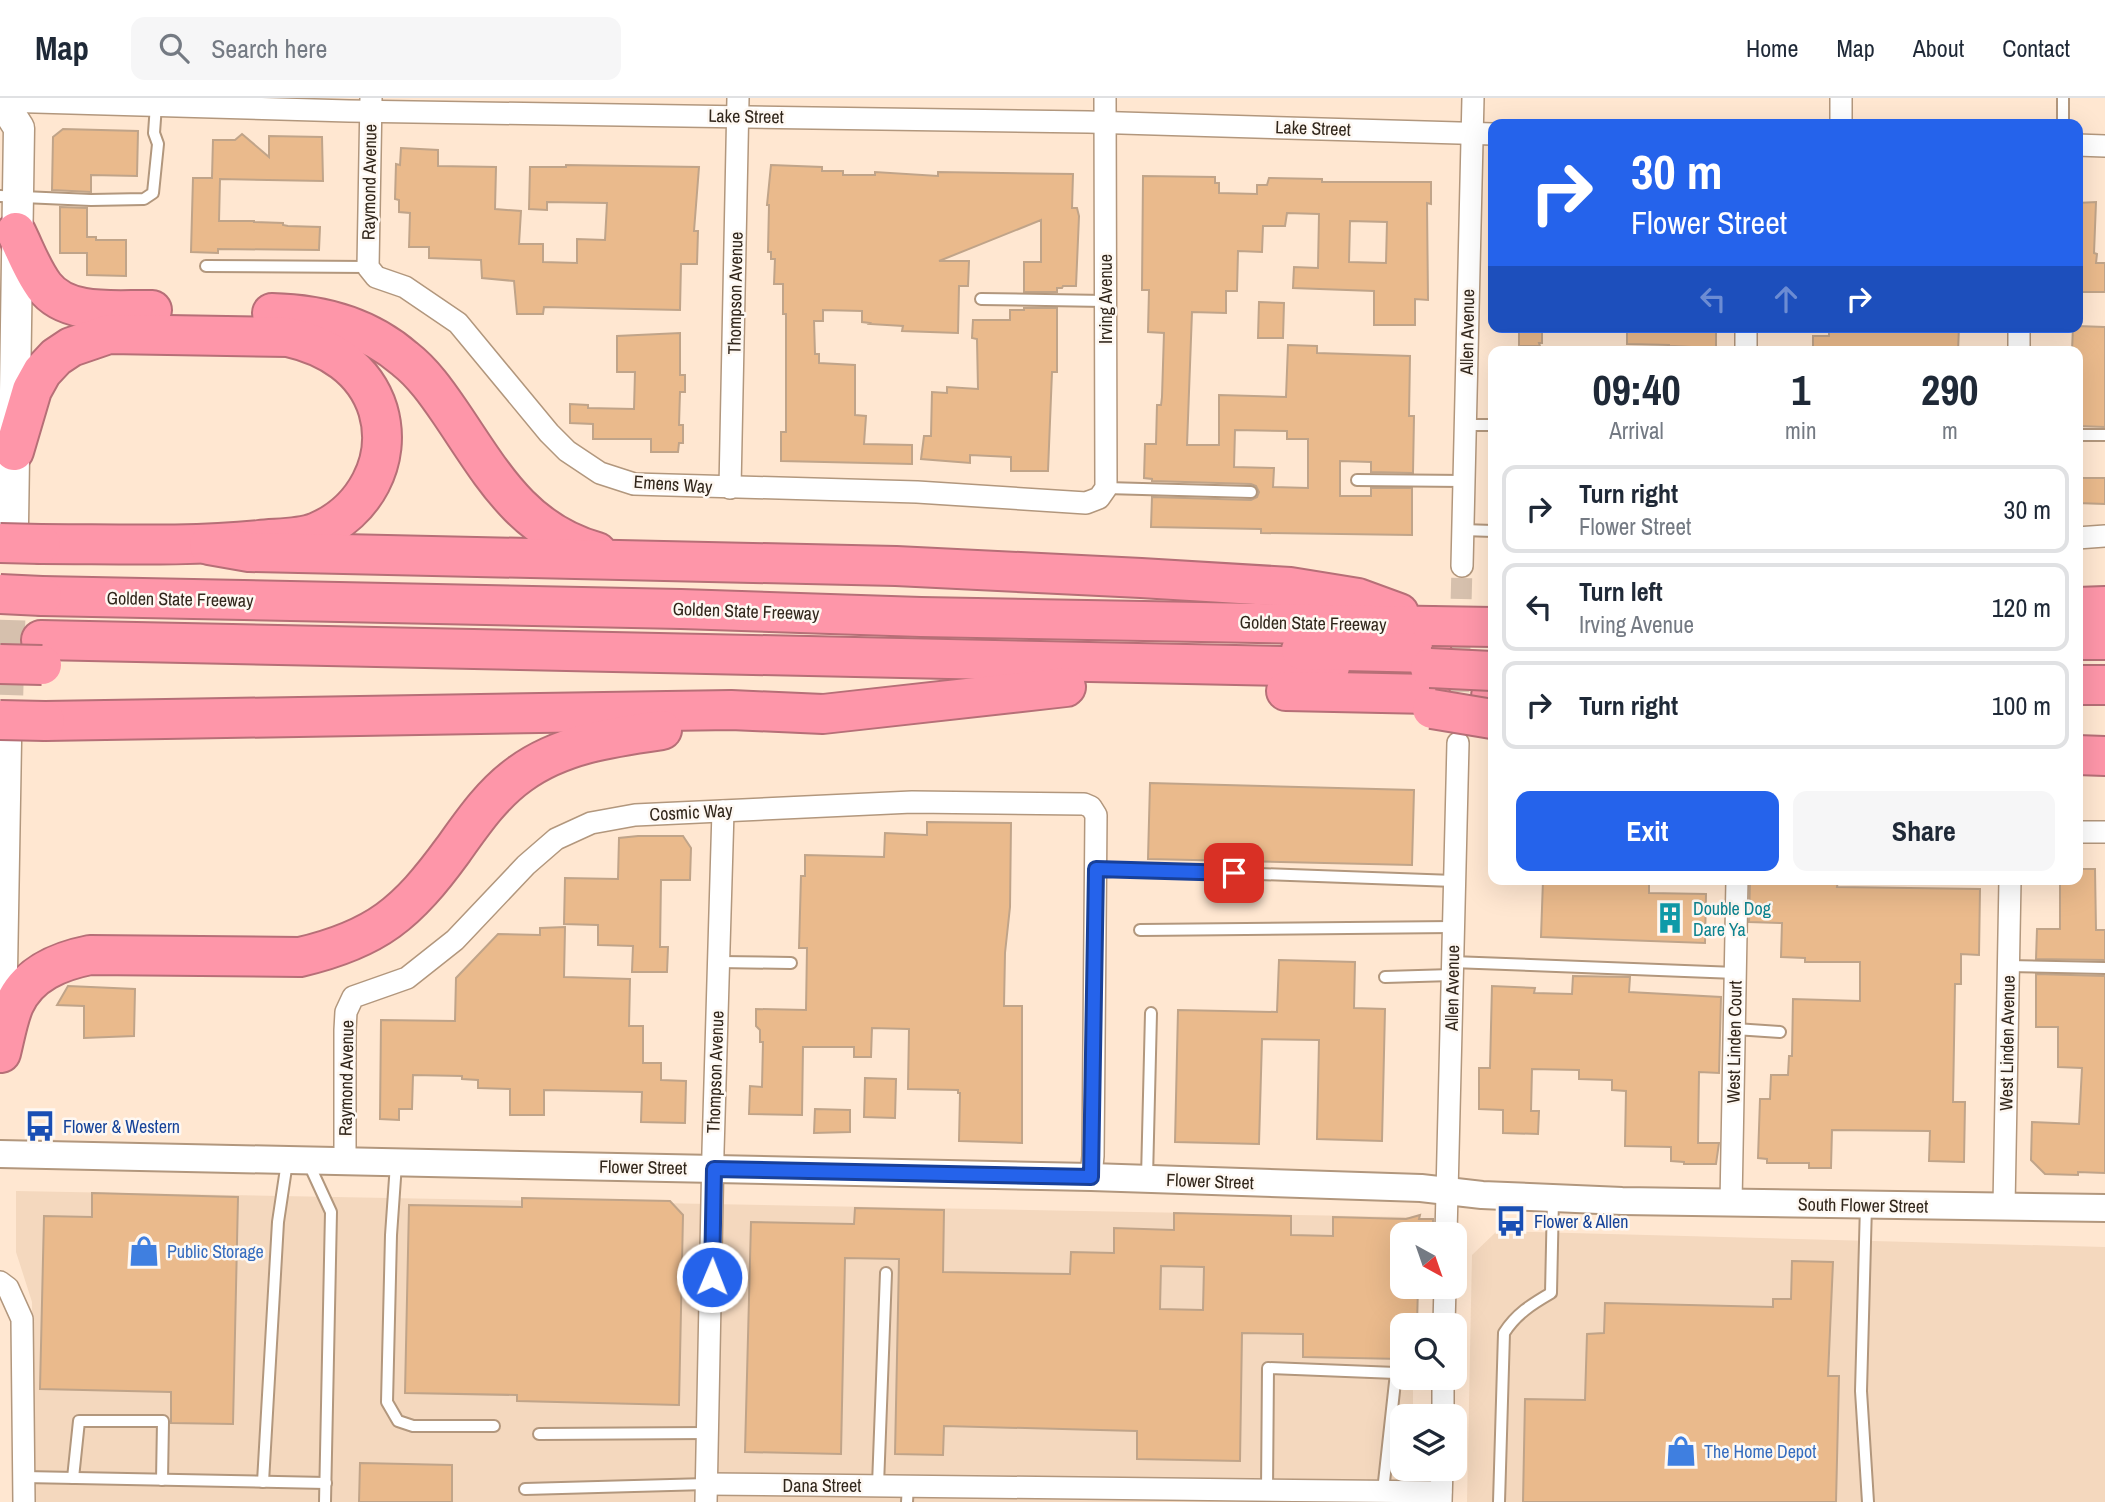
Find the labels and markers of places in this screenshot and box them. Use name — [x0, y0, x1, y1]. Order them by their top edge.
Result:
pin — [1204, 843, 1264, 903]
place label: Double Dog Dare Ya — [1693, 896, 1772, 942]
building icon: Double Dog Dare Ya — [1653, 901, 1687, 935]
bus stop icon: Flower & Western — [23, 1109, 57, 1143]
place label: Flower & Western — [63, 1114, 180, 1139]
bus stop icon: Flower & Allen — [1494, 1204, 1528, 1238]
place label: Flower & Allen — [1534, 1209, 1628, 1234]
shop icon: Public Storage — [127, 1234, 161, 1268]
place label: Public Storage — [167, 1239, 264, 1264]
shop icon: The Home Depot — [1664, 1434, 1698, 1468]
place label: The Home Depot — [1704, 1439, 1816, 1464]

